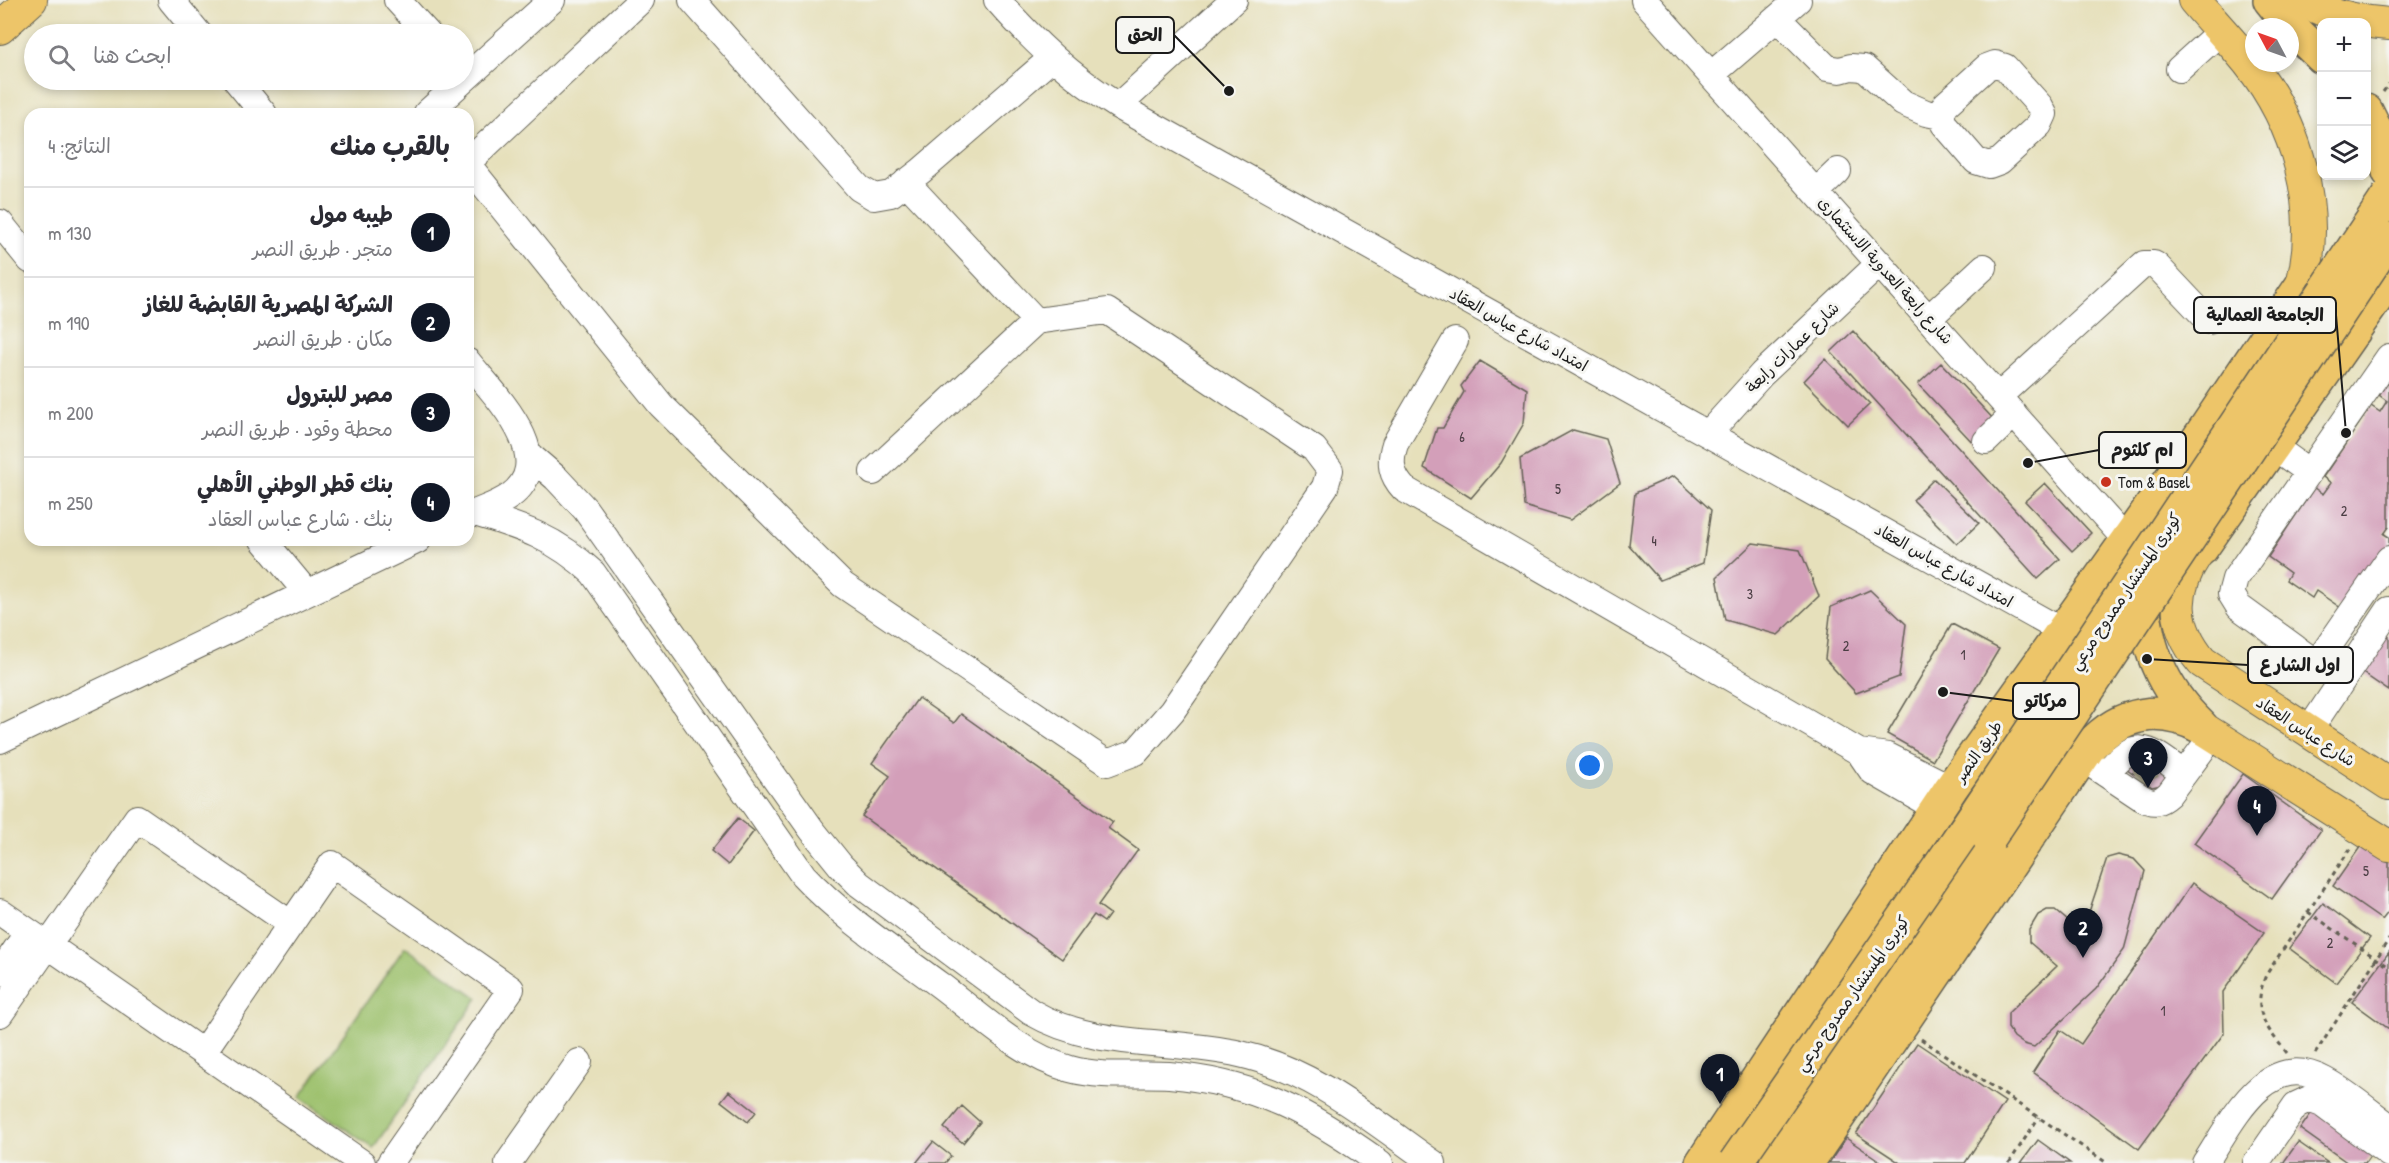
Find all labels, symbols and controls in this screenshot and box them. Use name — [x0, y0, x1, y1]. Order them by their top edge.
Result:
callout: الحق — [1116, 17, 1174, 53]
north arrow — [2245, 18, 2299, 72]
map controls — [2317, 18, 2371, 180]
button: + — [2317, 18, 2371, 72]
text: الحق — [1128, 22, 1162, 47]
search box — [24, 24, 474, 90]
text: ابحث هنا — [93, 40, 172, 70]
icon: search — [45, 41, 78, 74]
button: − — [2317, 72, 2371, 126]
button: layers — [2317, 126, 2371, 180]
text: بالقرب منك — [330, 128, 450, 163]
text: النتائج: 4 — [48, 132, 111, 159]
street label: شارع رابعة العدوية الاستثمارى — [1813, 191, 1958, 349]
text: طيبه مول — [310, 199, 393, 229]
text: 130 m — [48, 219, 91, 246]
text: 1 — [427, 219, 434, 246]
text: متجر · طريق النصر — [252, 235, 393, 262]
street label: امتداد شارع عباس العقاد — [1445, 282, 1592, 377]
text: الشركة المصرية القابضة للغاز — [144, 289, 393, 319]
street label: شارع عمارات رابعة — [1740, 297, 1844, 398]
callout: الجامعة العمالية — [2194, 297, 2336, 333]
text: الجامعة العمالية — [2206, 302, 2324, 327]
text: 190 m — [48, 309, 90, 336]
text: 2 — [426, 309, 435, 336]
text: مكان · طريق النصر — [254, 325, 393, 352]
text: مصر للبترول — [286, 379, 393, 409]
text: 200 m — [48, 399, 94, 426]
text: 3 — [426, 399, 435, 426]
text: محطة وقود · طريق النصر — [202, 415, 393, 442]
house number: 6 — [1459, 427, 1465, 446]
callout: ام كلثوم — [2099, 432, 2186, 468]
text: ام كلثوم — [2111, 437, 2173, 464]
text: بنك قطر الوطني الأهلي — [197, 469, 393, 499]
place label: Tom & Basel — [2118, 471, 2191, 493]
marker: Tom & Basel — [2099, 475, 2113, 489]
house number: 5 — [1555, 479, 1561, 498]
text: 250 m — [48, 489, 93, 516]
text: 4 — [427, 489, 434, 516]
house number: 2 — [2341, 501, 2348, 520]
text: بنك · شارع عباس العقاد — [208, 505, 393, 532]
street label: كوبرى المستشار ممدوح مرعي — [2064, 508, 2189, 676]
street label: امتداد شارع عباس العقاد — [1870, 518, 2017, 613]
house number: 4 — [1651, 531, 1657, 550]
house number: 3 — [1747, 584, 1753, 603]
house number: 2 — [1843, 636, 1850, 655]
house number: 1 — [1960, 645, 1966, 664]
callout: اول الشارع — [2248, 647, 2353, 683]
text: اول الشارع — [2260, 652, 2340, 677]
callout: مركاتو — [2013, 683, 2079, 719]
text: مركاتو — [2023, 688, 2067, 713]
street label: شارع عباس العقاد — [2252, 691, 2360, 772]
street label: طريق النصر — [1948, 716, 2007, 788]
pin: 3 — [2128, 738, 2168, 788]
your location — [1575, 751, 1604, 780]
pin: 4 — [2238, 786, 2276, 836]
house number: 5 — [2363, 861, 2369, 880]
pin: 2 — [2064, 908, 2102, 958]
street label: كوبرى المستشار ممدوح مرعي — [1790, 911, 1918, 1078]
house number: 2 — [2327, 933, 2334, 952]
house number: 1 — [2160, 1001, 2166, 1020]
pin: 1 — [1700, 1054, 1740, 1104]

